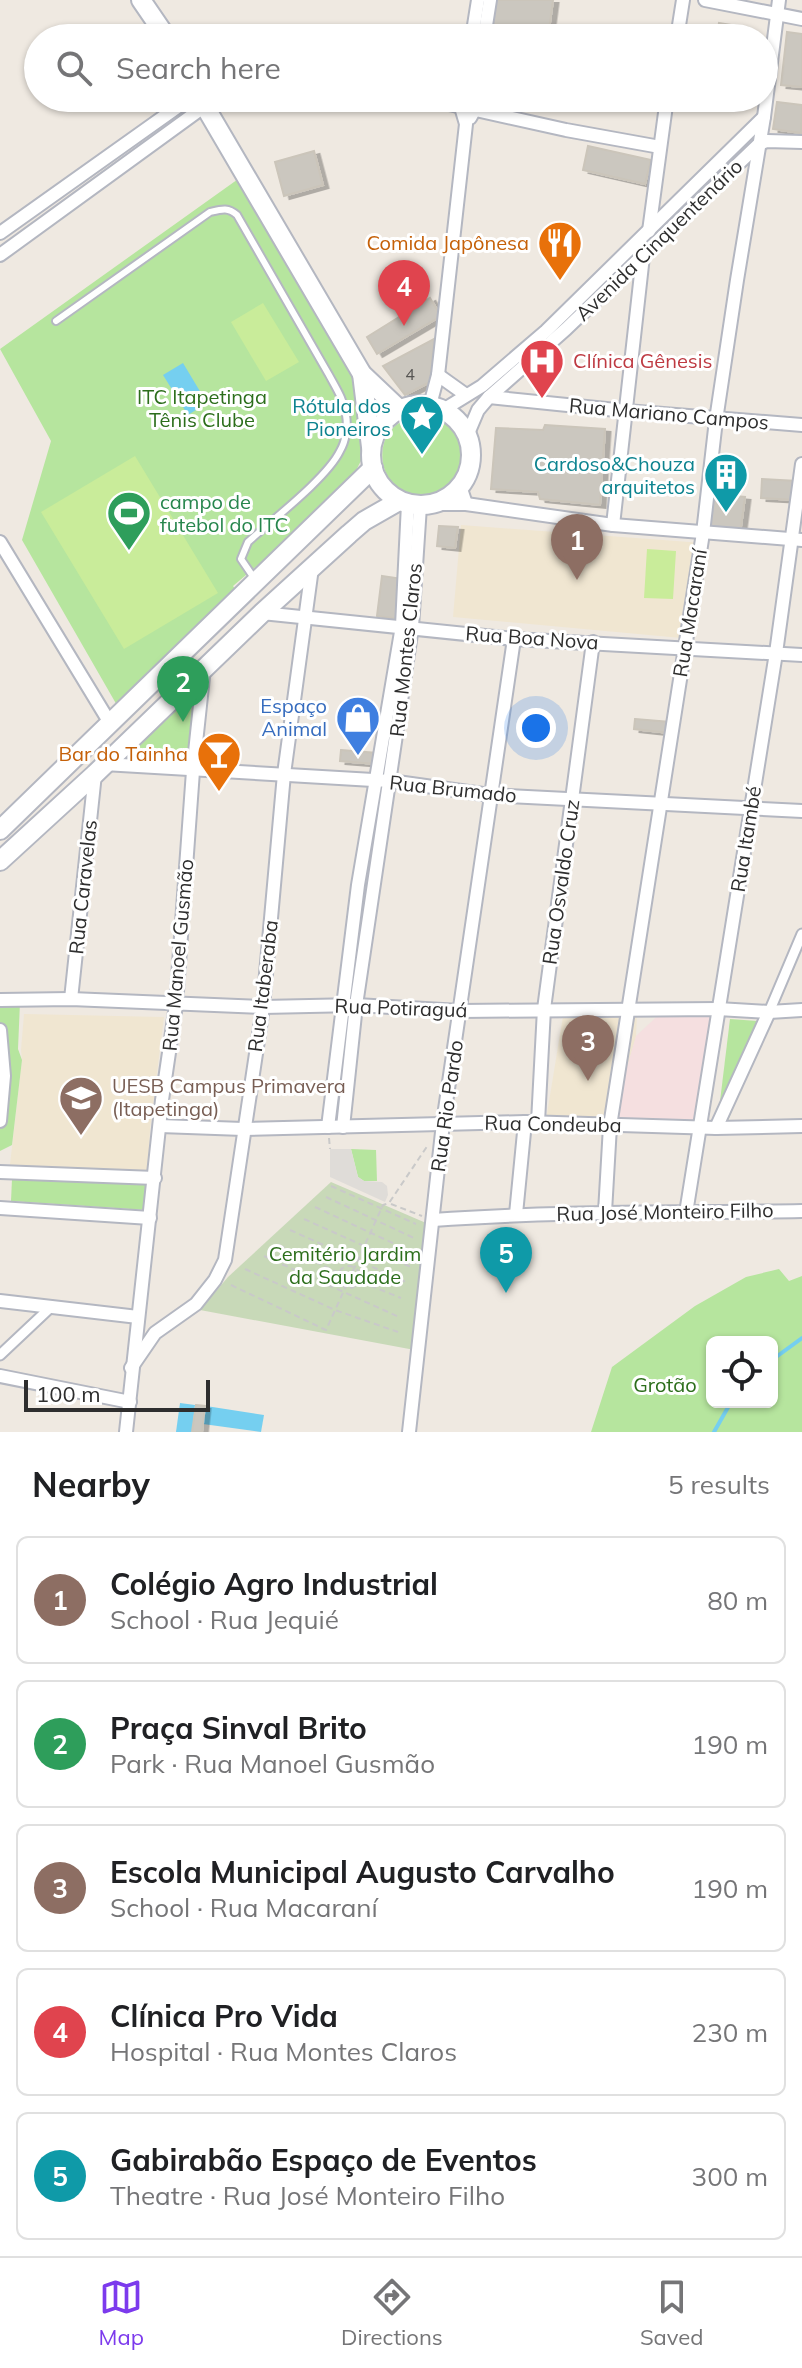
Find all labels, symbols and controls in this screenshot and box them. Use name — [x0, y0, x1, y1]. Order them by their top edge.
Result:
search box — [24, 24, 778, 112]
icon: search — [52, 46, 96, 90]
text: Search here — [116, 49, 281, 87]
street label: Avenida Cinquentenário — [570, 153, 747, 326]
restaurant icon: Comida Japônesa — [536, 219, 584, 282]
place label: Comida Japônesa — [367, 230, 529, 255]
pin: 4 — [378, 260, 430, 326]
hospital icon: Clínica Gênesis — [518, 337, 566, 400]
place label: Clínica Gênesis — [573, 348, 712, 373]
house number: 4 — [405, 364, 415, 384]
park label: ITC Itapetinga Tênis Clube — [137, 384, 267, 432]
street label: Rua Mariano Campos — [568, 392, 770, 435]
place label: Rótula dos Pioneiros — [292, 393, 391, 441]
place icon: Rótula dos Pioneiros — [398, 393, 446, 456]
place label: Cardoso&Chouza arquitetos — [534, 451, 695, 499]
building icon: Cardoso&Chouza arquitetos — [702, 451, 750, 514]
sports icon: campo de futebol do ITC — [105, 489, 153, 552]
place label: campo de futebol do ITC — [160, 489, 288, 537]
pin: 1 — [551, 514, 603, 580]
street label: Rua Macaraní — [667, 546, 712, 679]
street label: Rua Montes Claros — [384, 562, 427, 738]
street label: Rua Boa Nova — [465, 620, 599, 655]
pin: 2 — [157, 656, 209, 722]
place label: Espaço Animal — [260, 693, 327, 741]
shop icon: Espaço Animal — [334, 694, 382, 757]
your location — [516, 708, 556, 748]
bar icon: Bar do Tainha — [195, 730, 243, 793]
place label: Bar do Tainha — [59, 741, 188, 766]
street label: Rua Brumado — [388, 769, 518, 808]
street label: Rua Itambé — [725, 784, 766, 894]
street label: Rua Osvaldo Cruz — [537, 798, 584, 966]
street label: Rua Caravelas — [63, 818, 102, 955]
street label: Rua Manoel Gusmão — [157, 858, 198, 1052]
street label: Rua Itaberaba — [242, 918, 283, 1053]
street label: Rua Potiraguá — [334, 993, 468, 1022]
pin: 3 — [562, 1015, 614, 1081]
street label: Rua Rio Pardo — [425, 1038, 468, 1173]
place label: UESB Campus Primavera (Itapetinga) — [112, 1073, 346, 1121]
school or university icon: UESB Campus Primavera (Itapetinga) — [57, 1074, 105, 1137]
street label: Rua Condeuba — [484, 1110, 622, 1137]
street label: Rua José Monteiro Filho — [556, 1197, 774, 1226]
pin: 5 — [480, 1227, 532, 1293]
park label: Cemitério Jardim da Saudade — [269, 1241, 421, 1289]
map controls — [706, 1336, 778, 1408]
button: locate — [706, 1336, 778, 1408]
park label: Grotão — [633, 1372, 697, 1397]
scale bar — [24, 1376, 210, 1412]
text: 100 m — [36, 1380, 101, 1408]
text: Nearby — [32, 1463, 150, 1506]
text: 5 results — [668, 1468, 770, 1501]
text: Colégio Agro Industrial — [110, 1565, 438, 1603]
text: 1 — [52, 1584, 68, 1617]
text: 80 m — [707, 1584, 768, 1617]
text: School · Rua Jequié — [110, 1603, 339, 1636]
text: Praça Sinval Brito — [110, 1709, 367, 1747]
text: 2 — [52, 1728, 68, 1761]
text: 190 m — [692, 1728, 768, 1761]
text: Park · Rua Manoel Gusmão — [110, 1747, 435, 1780]
text: Escola Municipal Augusto Carvalho — [110, 1853, 615, 1891]
text: 3 — [52, 1872, 68, 1905]
text: 190 m — [692, 1872, 768, 1905]
text: School · Rua Macaraní — [110, 1891, 378, 1924]
text: Clínica Pro Vida — [110, 1997, 338, 2035]
text: 4 — [52, 2016, 68, 2049]
text: 230 m — [692, 2016, 768, 2049]
text: Hospital · Rua Montes Claros — [110, 2035, 457, 2068]
text: Gabirabão Espaço de Eventos — [110, 2141, 537, 2179]
text: 5 — [52, 2160, 68, 2193]
text: 300 m — [692, 2160, 768, 2193]
text: Theatre · Rua José Monteiro Filho — [110, 2179, 505, 2212]
tab: Map — [99, 2275, 144, 2351]
tab: Directions — [341, 2275, 443, 2351]
tab: Saved — [640, 2275, 703, 2351]

